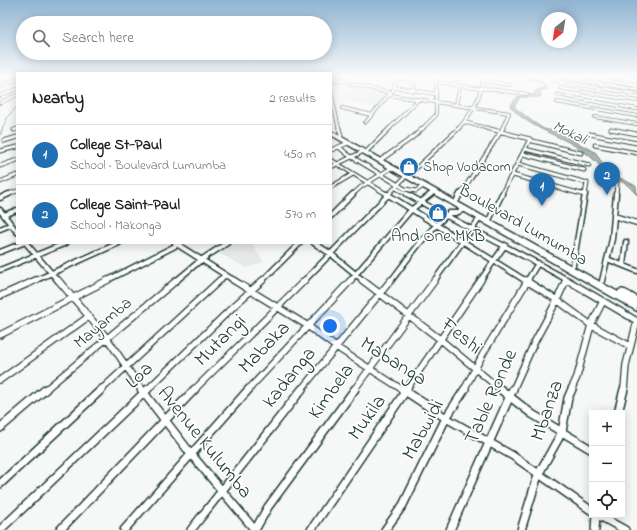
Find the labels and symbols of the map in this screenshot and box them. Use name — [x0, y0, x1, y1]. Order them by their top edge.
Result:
north arrow — [541, 12, 577, 48]
water label: Mokali — [549, 115, 592, 151]
shop icon: Shop Vodacom — [398, 156, 420, 178]
place label: Shop Vodacom — [423, 157, 511, 178]
pin: 2 — [594, 162, 620, 195]
pin: 1 — [529, 173, 555, 206]
street label: Boulevard Lumumba — [453, 177, 592, 272]
shop icon: And One MKB — [427, 202, 449, 224]
place label: And One MKB — [391, 224, 485, 249]
street label: Mayamba — [68, 291, 138, 356]
street label: Mutangi — [188, 308, 254, 374]
street label: Feshi — [434, 311, 488, 362]
street label: Mabaka — [232, 315, 298, 381]
your location — [320, 316, 340, 336]
street label: Mabanga — [353, 330, 432, 395]
street label: kadanga — [256, 341, 324, 415]
street label: Table Ronde — [458, 345, 526, 449]
street label: Loa — [120, 356, 160, 396]
street label: Kimbela — [302, 358, 362, 426]
street label: Mbanza — [524, 377, 572, 445]
street label: Avenue Kulumba — [149, 380, 259, 506]
street label: Mukila — [342, 389, 394, 447]
street label: Mabwidi — [396, 395, 452, 465]

